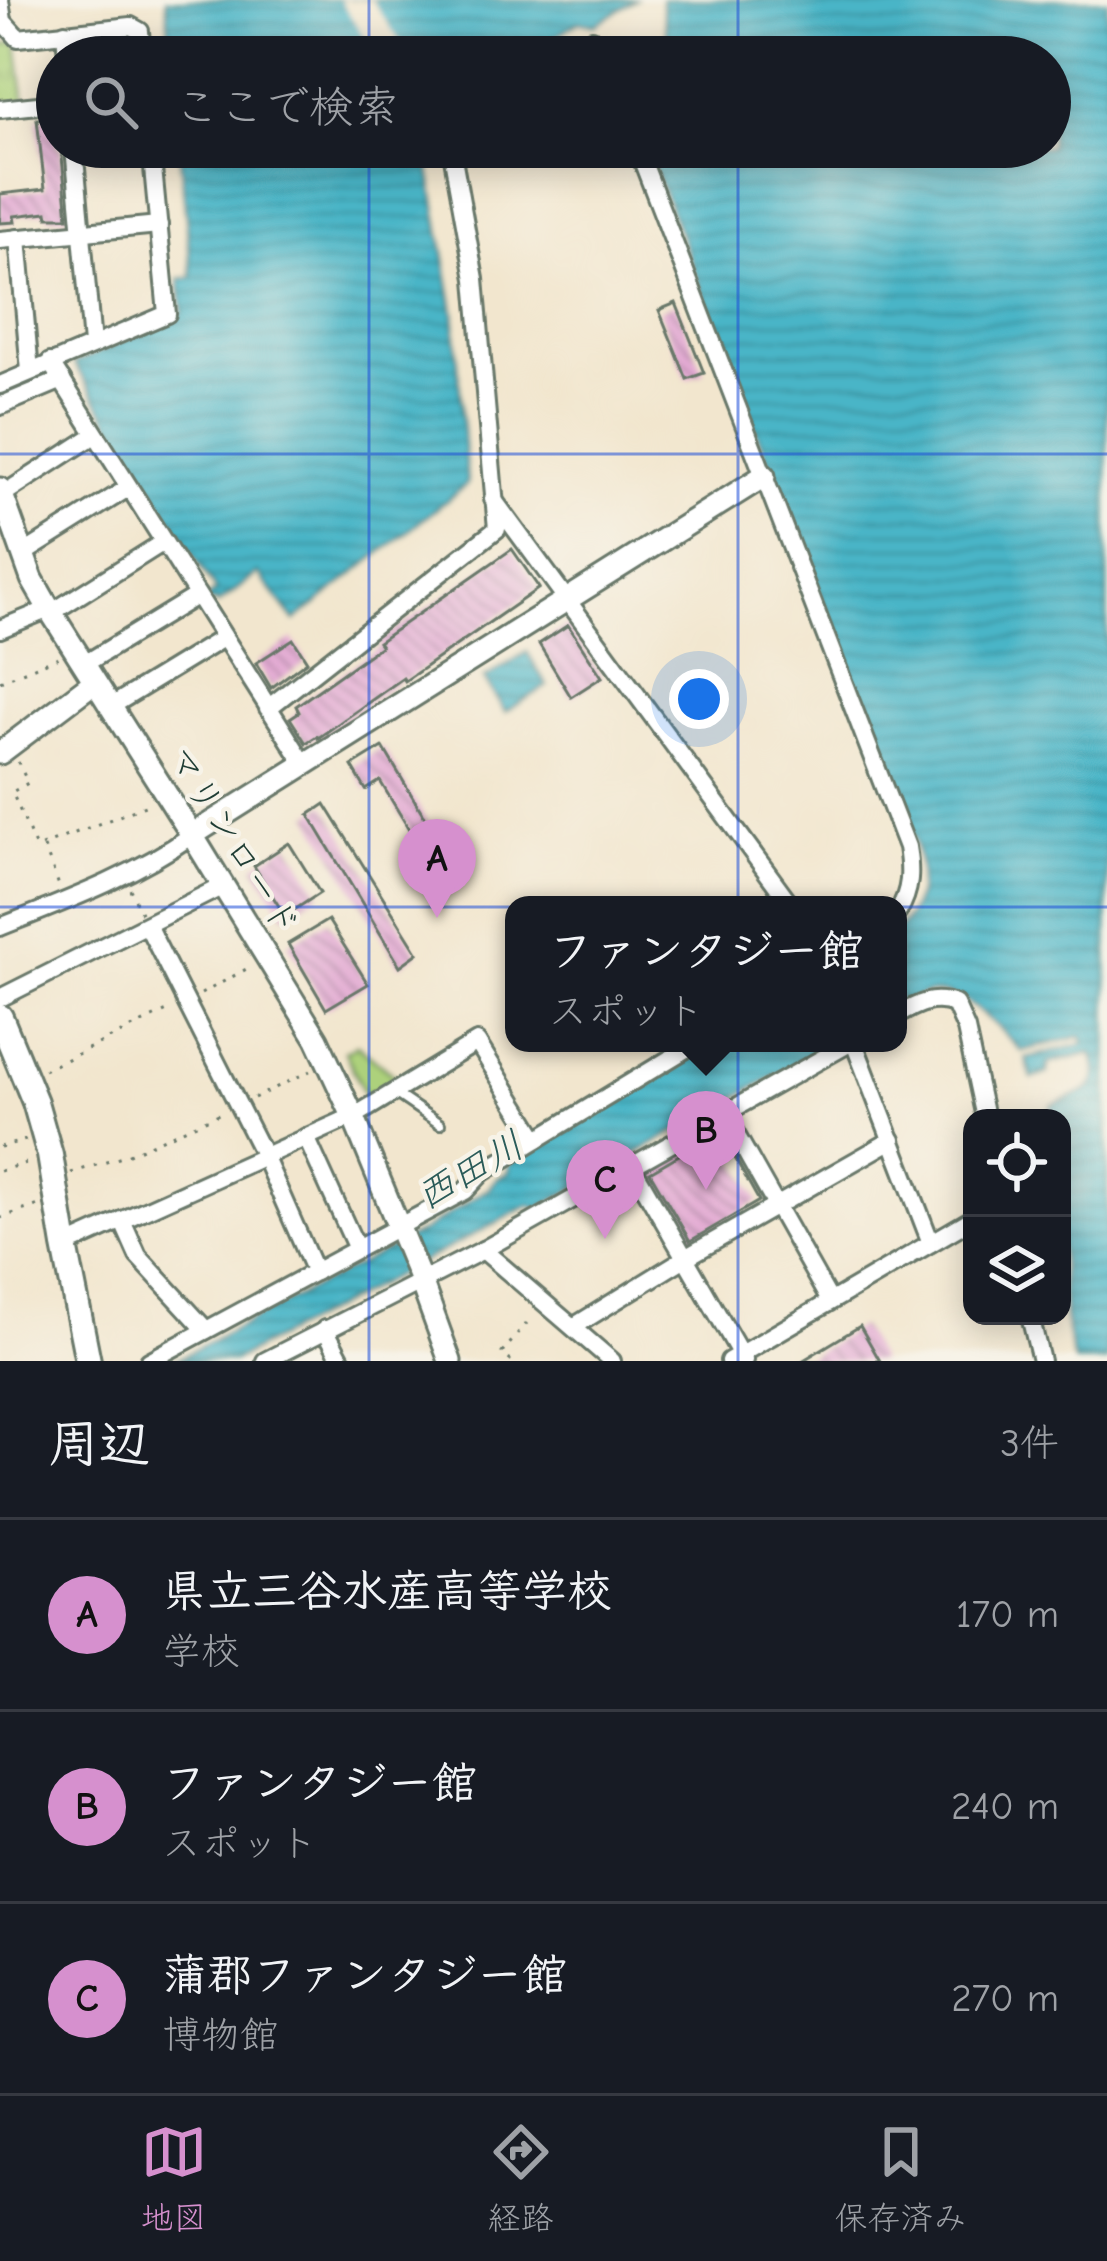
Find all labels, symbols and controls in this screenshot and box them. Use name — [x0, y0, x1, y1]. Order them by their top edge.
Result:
search box — [36, 36, 1071, 168]
icon: search — [78, 69, 144, 135]
text: ここで検索 — [174, 81, 399, 133]
your location — [669, 669, 729, 729]
street label: マリンロード — [158, 739, 308, 943]
pin: A — [398, 819, 476, 918]
popup — [505, 896, 907, 1052]
text: ファンタジー館 — [548, 925, 864, 977]
text: スポット — [548, 989, 705, 1034]
pin: B — [667, 1091, 745, 1190]
map controls — [963, 1109, 1071, 1325]
button: locate — [963, 1109, 1071, 1217]
water label: 西田川 — [408, 1122, 532, 1220]
pin: C — [566, 1140, 644, 1239]
button: layers — [963, 1217, 1071, 1325]
text: 周辺 — [48, 1415, 150, 1474]
text: 3件 — [1000, 1421, 1059, 1466]
text: 県立三谷水産高等学校 — [162, 1565, 612, 1617]
text: A — [76, 1592, 98, 1637]
text: 170 m — [956, 1592, 1059, 1637]
text: 学校 — [162, 1629, 240, 1674]
text: ファンタジー館 — [162, 1757, 477, 1809]
text: B — [75, 1784, 99, 1829]
text: 240 m — [951, 1784, 1059, 1829]
text: スポット — [162, 1821, 318, 1866]
text: 蒲郡ファンタジー館 — [162, 1949, 567, 2001]
text: C — [75, 1976, 99, 2021]
text: 270 m — [951, 1976, 1059, 2021]
text: 博物館 — [162, 2013, 279, 2058]
tab: 地図 — [141, 2119, 207, 2239]
tab: 経路 — [488, 2119, 554, 2239]
tab: 保存済み — [835, 2119, 967, 2239]

